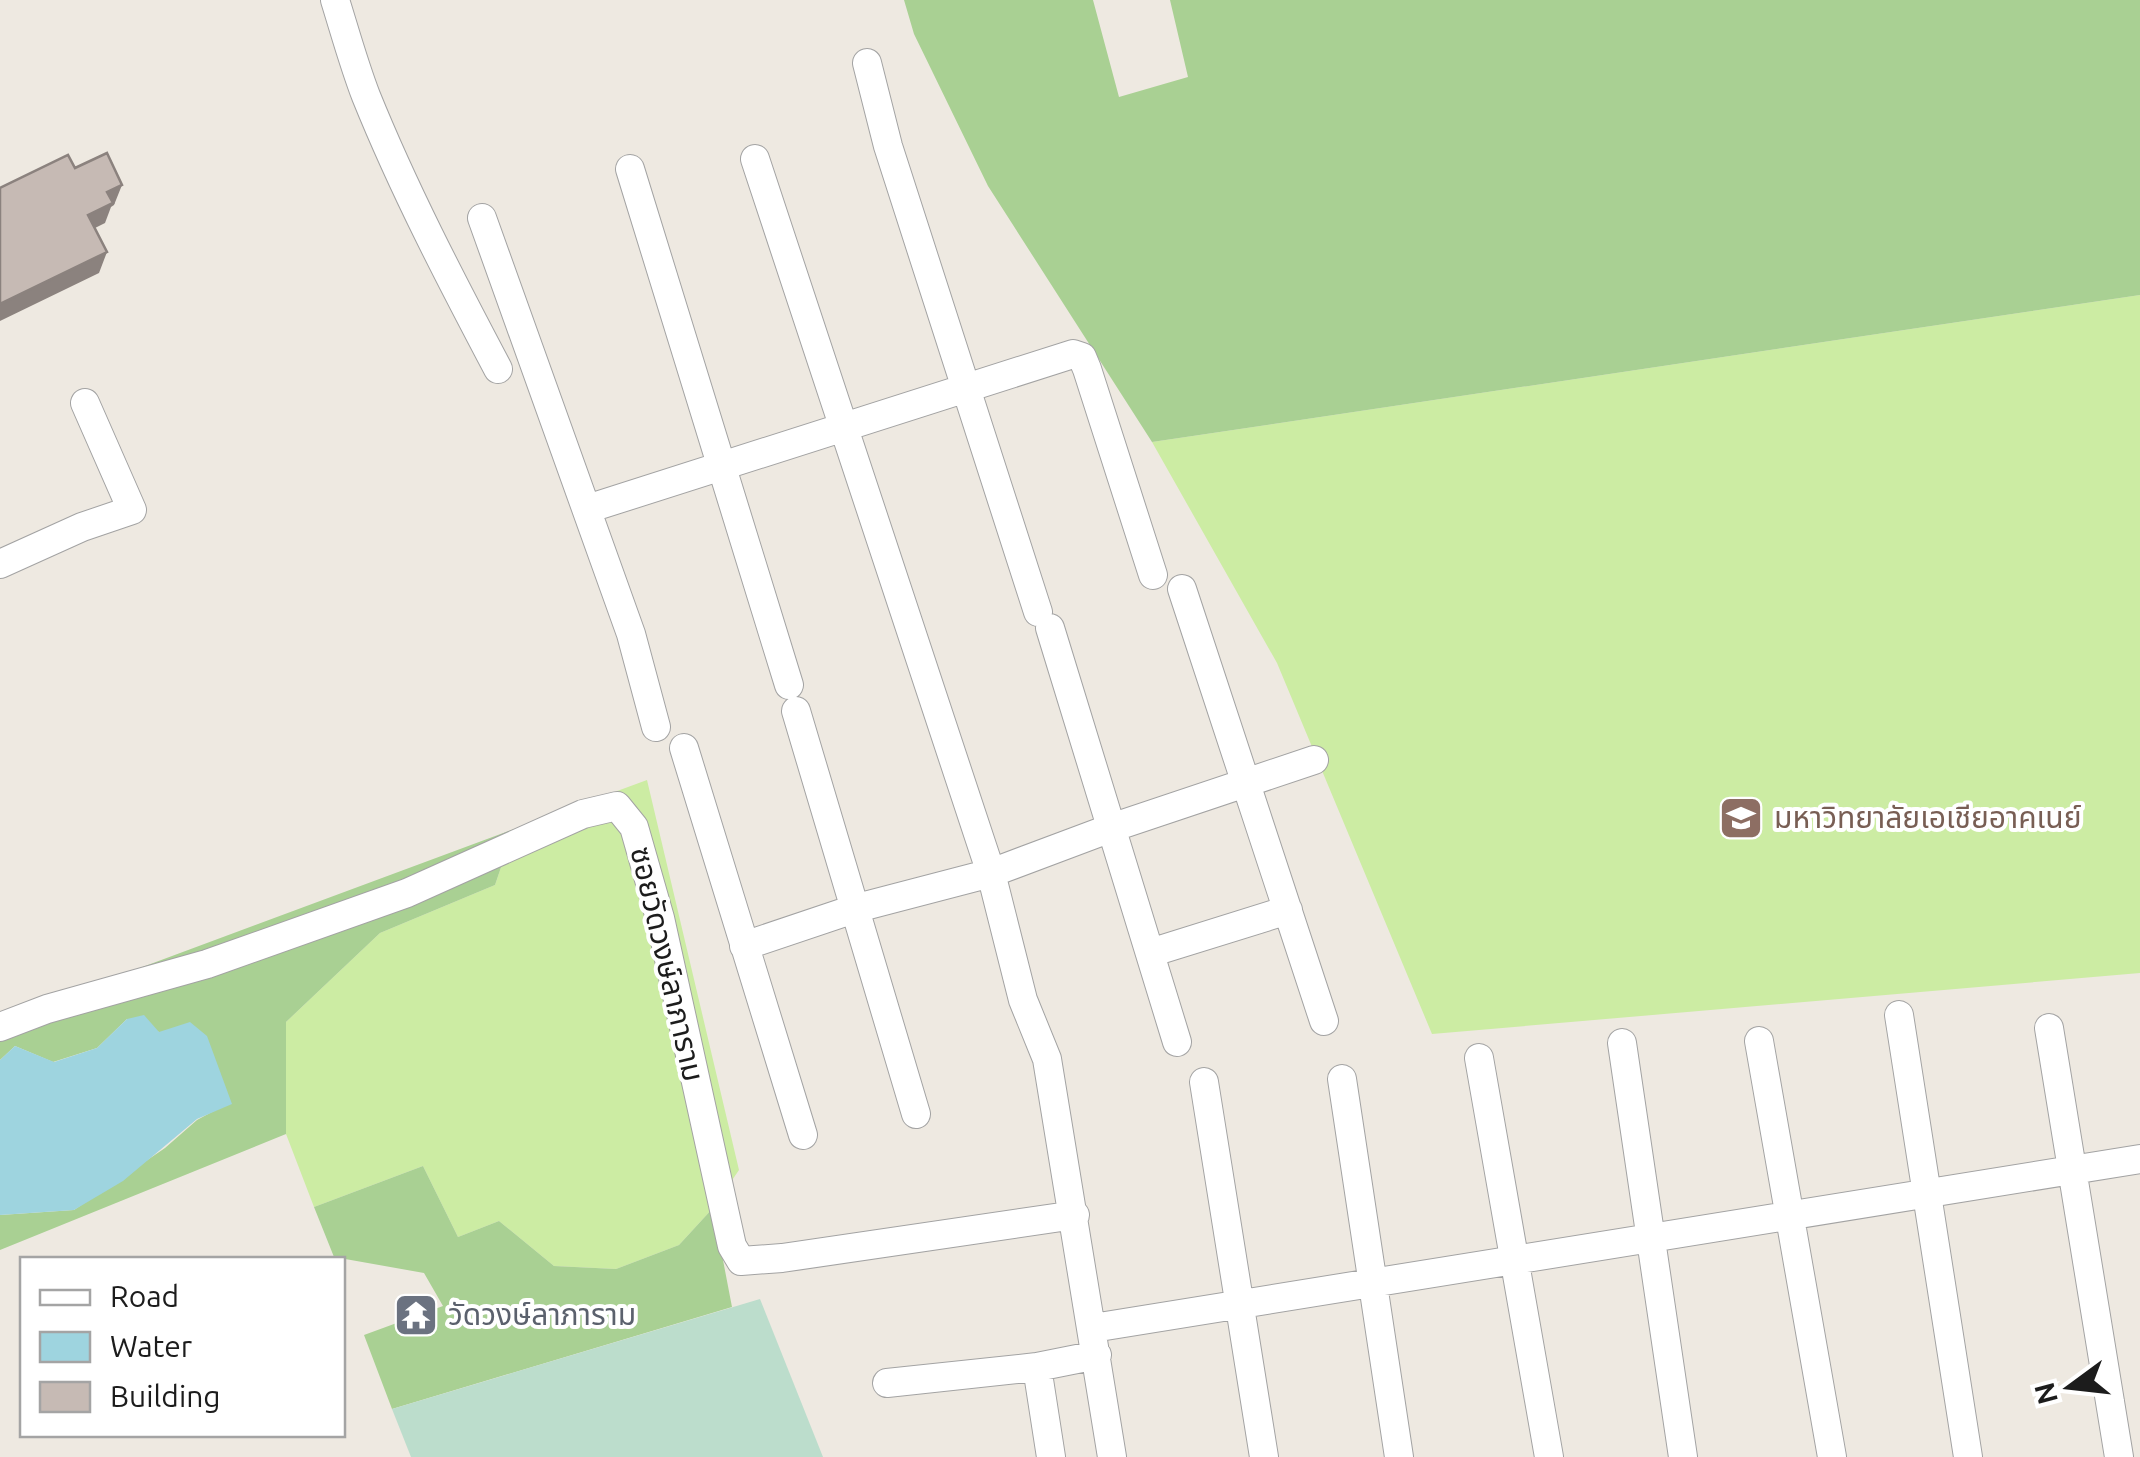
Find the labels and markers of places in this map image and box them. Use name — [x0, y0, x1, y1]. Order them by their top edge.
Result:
school or university icon: มหาวิทยาลัยเอเชียอาคเนย์ — [1718, 795, 1764, 841]
place label: มหาวิทยาลัยเอเชียอาคเนย์ — [1774, 800, 2082, 834]
temple icon: วัดวงษ์ลาภาราม — [393, 1292, 439, 1338]
place label: วัดวงษ์ลาภาราม — [448, 1297, 636, 1331]

